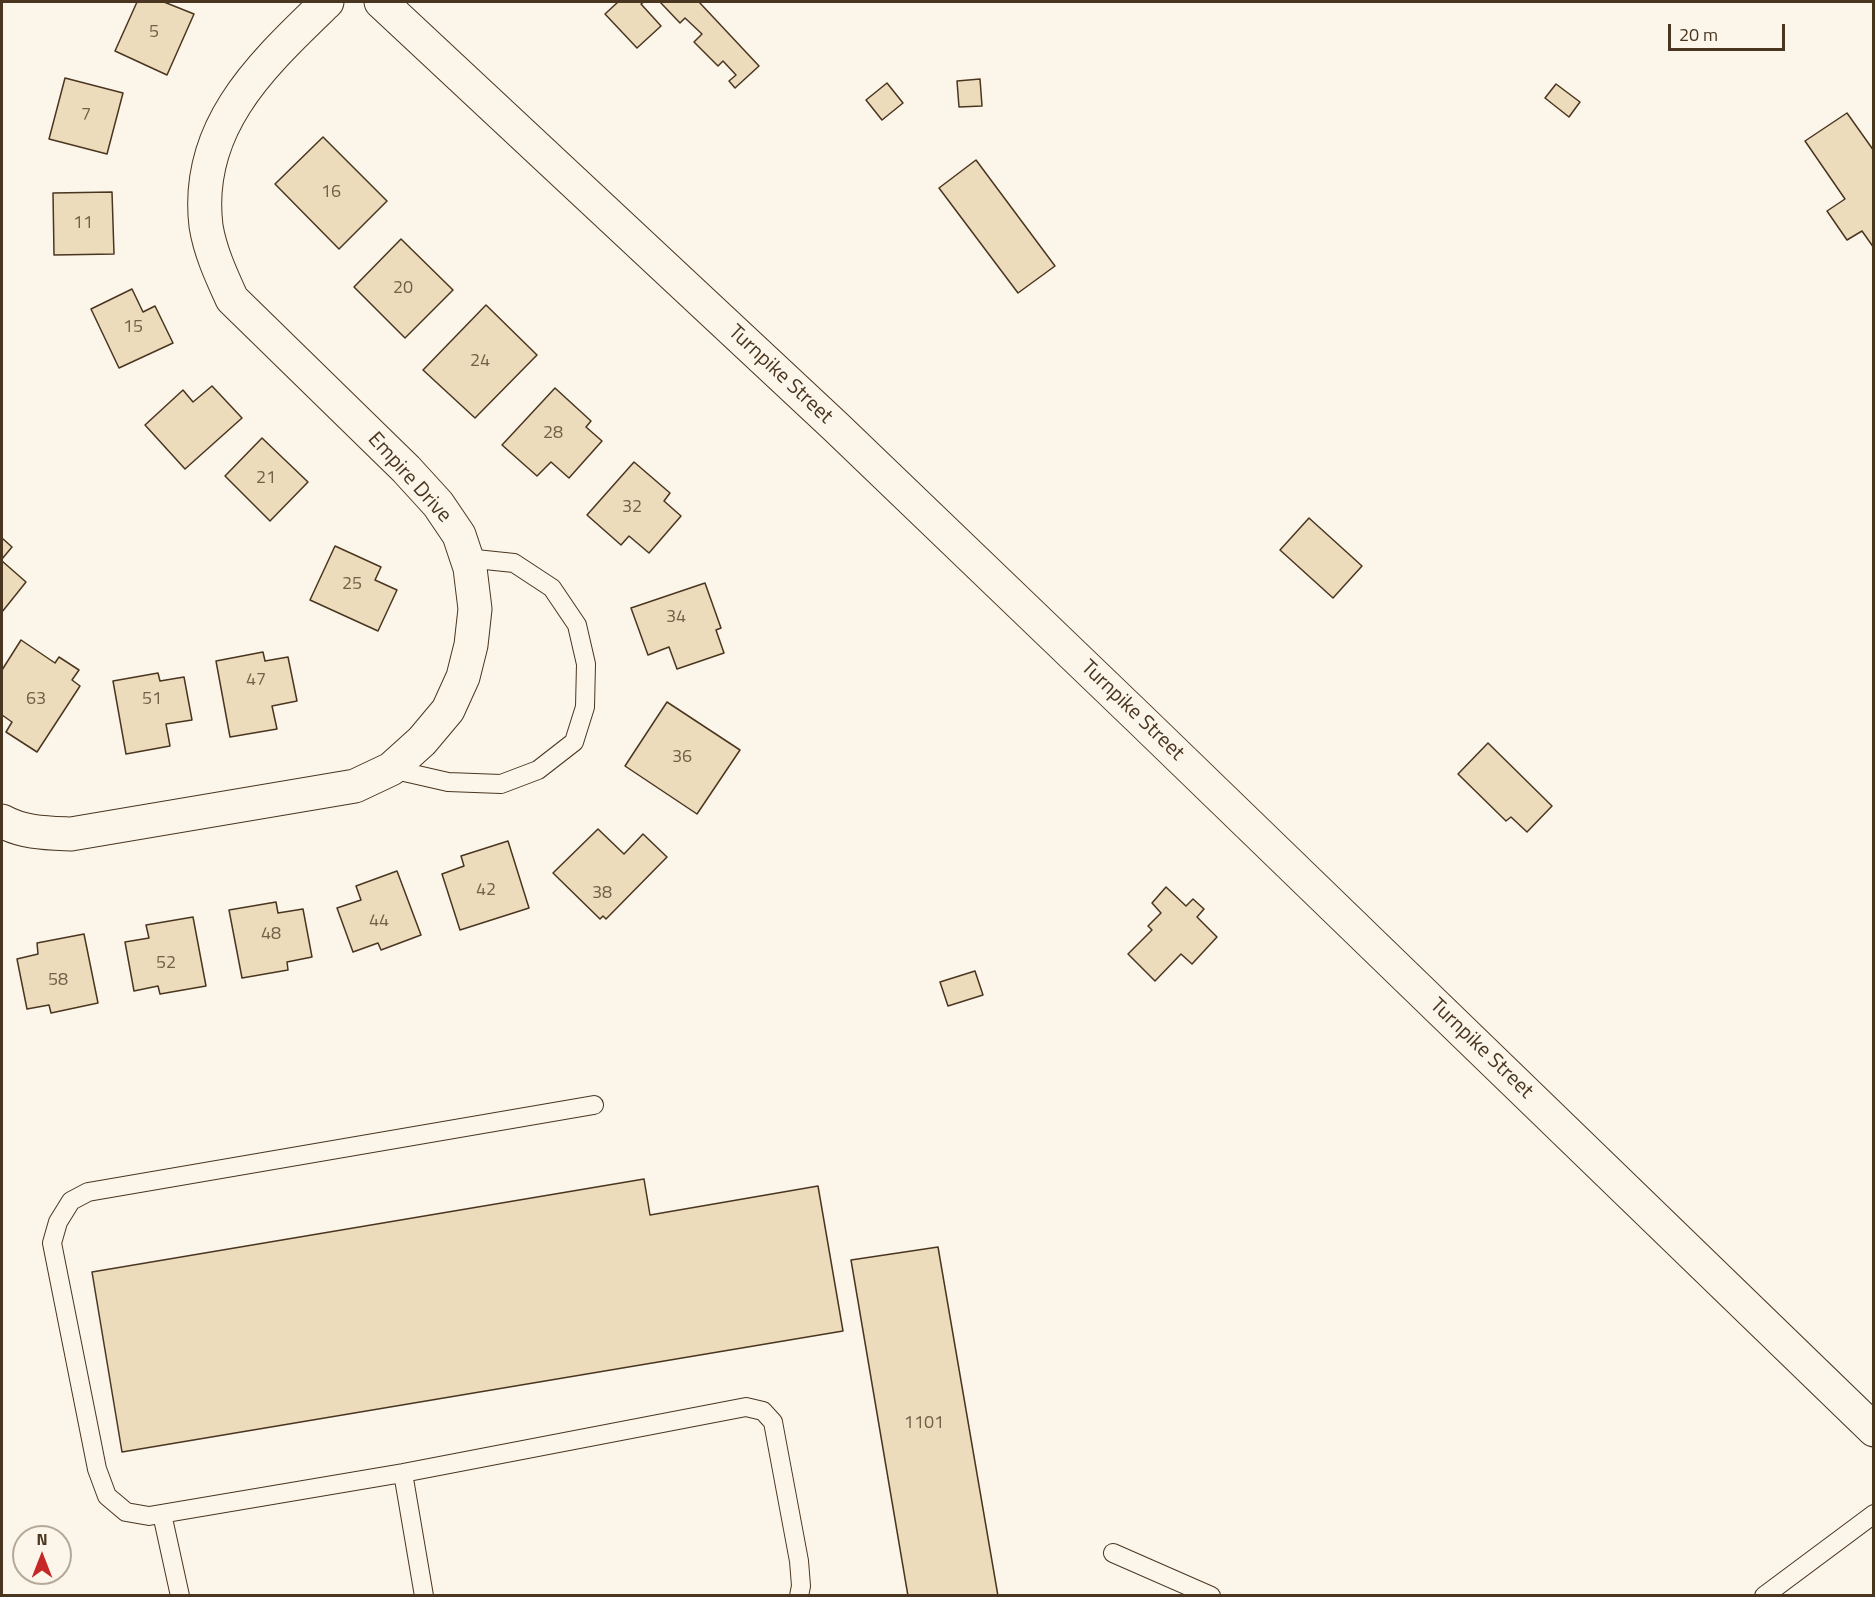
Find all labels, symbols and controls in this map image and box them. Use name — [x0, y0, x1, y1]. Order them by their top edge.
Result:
scale bar — [1671, 12, 1788, 50]
text: 20 m — [1679, 21, 1718, 48]
house number: 5 — [149, 22, 159, 44]
house number: 7 — [81, 105, 91, 127]
house number: 16 — [321, 182, 341, 204]
house number: 11 — [73, 213, 93, 235]
house number: 20 — [393, 278, 413, 300]
house number: 15 — [123, 317, 143, 339]
street label: Turnpike Street — [723, 320, 837, 430]
house number: 24 — [470, 351, 490, 373]
house number: 28 — [543, 423, 563, 445]
street label: Empire Drive — [362, 428, 456, 528]
house number: 21 — [256, 468, 276, 490]
house number: 32 — [622, 497, 642, 519]
house number: 25 — [342, 574, 362, 596]
house number: 34 — [666, 607, 686, 629]
street label: Turnpike Street — [1075, 655, 1189, 767]
house number: 47 — [246, 670, 266, 692]
house number: 63 — [26, 689, 46, 711]
house number: 51 — [142, 689, 162, 711]
house number: 36 — [672, 747, 692, 769]
house number: 42 — [476, 880, 496, 902]
house number: 38 — [592, 883, 612, 905]
house number: 44 — [369, 911, 389, 933]
house number: 48 — [261, 924, 281, 946]
house number: 52 — [156, 953, 176, 975]
house number: 58 — [48, 970, 68, 992]
street label: Turnpike Street — [1424, 993, 1538, 1105]
house number: 1101 — [904, 1413, 944, 1435]
north arrow — [12, 1525, 72, 1585]
text: N — [36, 1527, 48, 1551]

